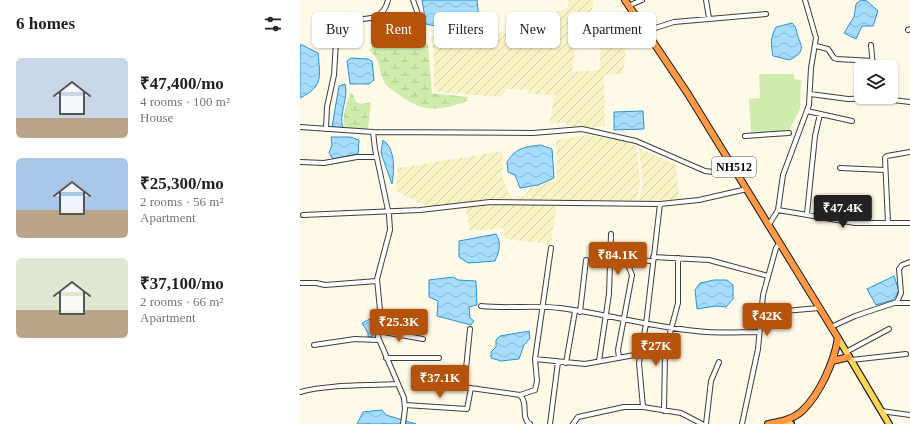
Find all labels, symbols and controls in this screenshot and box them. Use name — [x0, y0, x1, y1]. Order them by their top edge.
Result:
chip: Buy — [312, 12, 363, 48]
chip: Rent — [371, 12, 426, 48]
chip: Filters — [434, 12, 498, 48]
chip: New — [506, 12, 560, 48]
chip: Apartment — [568, 12, 656, 48]
icon: filters — [262, 13, 284, 35]
text: 6 homes — [16, 14, 75, 33]
map controls — [854, 60, 898, 104]
button: layers — [854, 60, 898, 104]
icon: home — [48, 74, 96, 122]
text: ₹47,400/mo — [140, 74, 224, 93]
text: 4 rooms · 100 m² — [140, 94, 230, 109]
text: House — [140, 110, 173, 125]
road number: NH512 — [712, 157, 756, 177]
icon: home — [48, 174, 96, 222]
text: ₹25,300/mo — [140, 174, 224, 193]
text: 2 rooms · 56 m² — [140, 194, 223, 209]
pin: ₹47.4K — [810, 195, 876, 229]
text: ₹47.4K — [823, 200, 863, 215]
text: Apartment — [140, 210, 196, 225]
pin: ₹84.1K — [585, 242, 651, 276]
text: ₹84.1K — [598, 247, 638, 262]
icon: home — [48, 274, 96, 322]
text: ₹37,100/mo — [140, 274, 224, 293]
text: 2 rooms · 66 m² — [140, 294, 223, 309]
pin: ₹42K — [743, 303, 791, 337]
text: ₹42K — [752, 308, 782, 323]
pin: ₹25.3K — [366, 309, 432, 343]
text: Apartment — [140, 310, 196, 325]
text: ₹25.3K — [379, 314, 419, 329]
pin: ₹27K — [632, 333, 680, 367]
text: ₹27K — [641, 338, 671, 353]
pin: ₹37.1K — [407, 365, 473, 399]
text: ₹37.1K — [420, 370, 460, 385]

